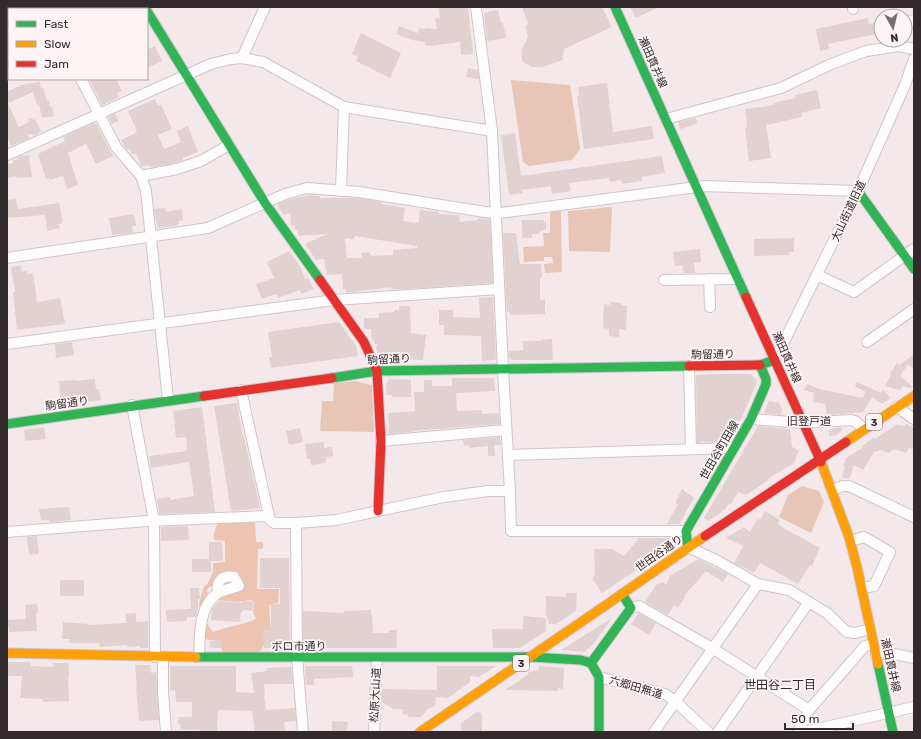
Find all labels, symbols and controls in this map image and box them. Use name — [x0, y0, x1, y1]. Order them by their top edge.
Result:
legend — [8, 8, 148, 80]
north arrow — [873, 8, 913, 48]
text: Fast — [44, 17, 68, 31]
text: N — [889, 30, 899, 44]
street label: 瀬田貫井線 — [635, 34, 670, 90]
text: Slow — [44, 37, 71, 51]
text: Jam — [44, 57, 69, 71]
street label: 大山街道旧道 — [829, 179, 868, 244]
street label: 瀬田貫井線 — [769, 329, 804, 385]
street label: 駒留通り — [691, 348, 735, 361]
street label: 駒留通り — [367, 352, 411, 367]
street label: 駒留通り — [44, 394, 90, 413]
road number: 3 — [866, 414, 882, 430]
street label: 旧登戸道 — [787, 415, 831, 428]
street label: 世田谷町田線 — [697, 418, 742, 482]
street label: 世田谷通り — [633, 532, 686, 575]
street label: 瀬田貫井線 — [878, 637, 903, 693]
street label: ボロ市通り — [272, 640, 327, 653]
road number: 3 — [513, 655, 529, 671]
street label: 松原大山道 — [368, 667, 383, 723]
street label: 六郷田無道 — [608, 674, 664, 701]
district label: 世田谷二丁目 — [744, 678, 816, 692]
scale bar — [785, 705, 853, 731]
text: 50 m — [791, 712, 819, 726]

